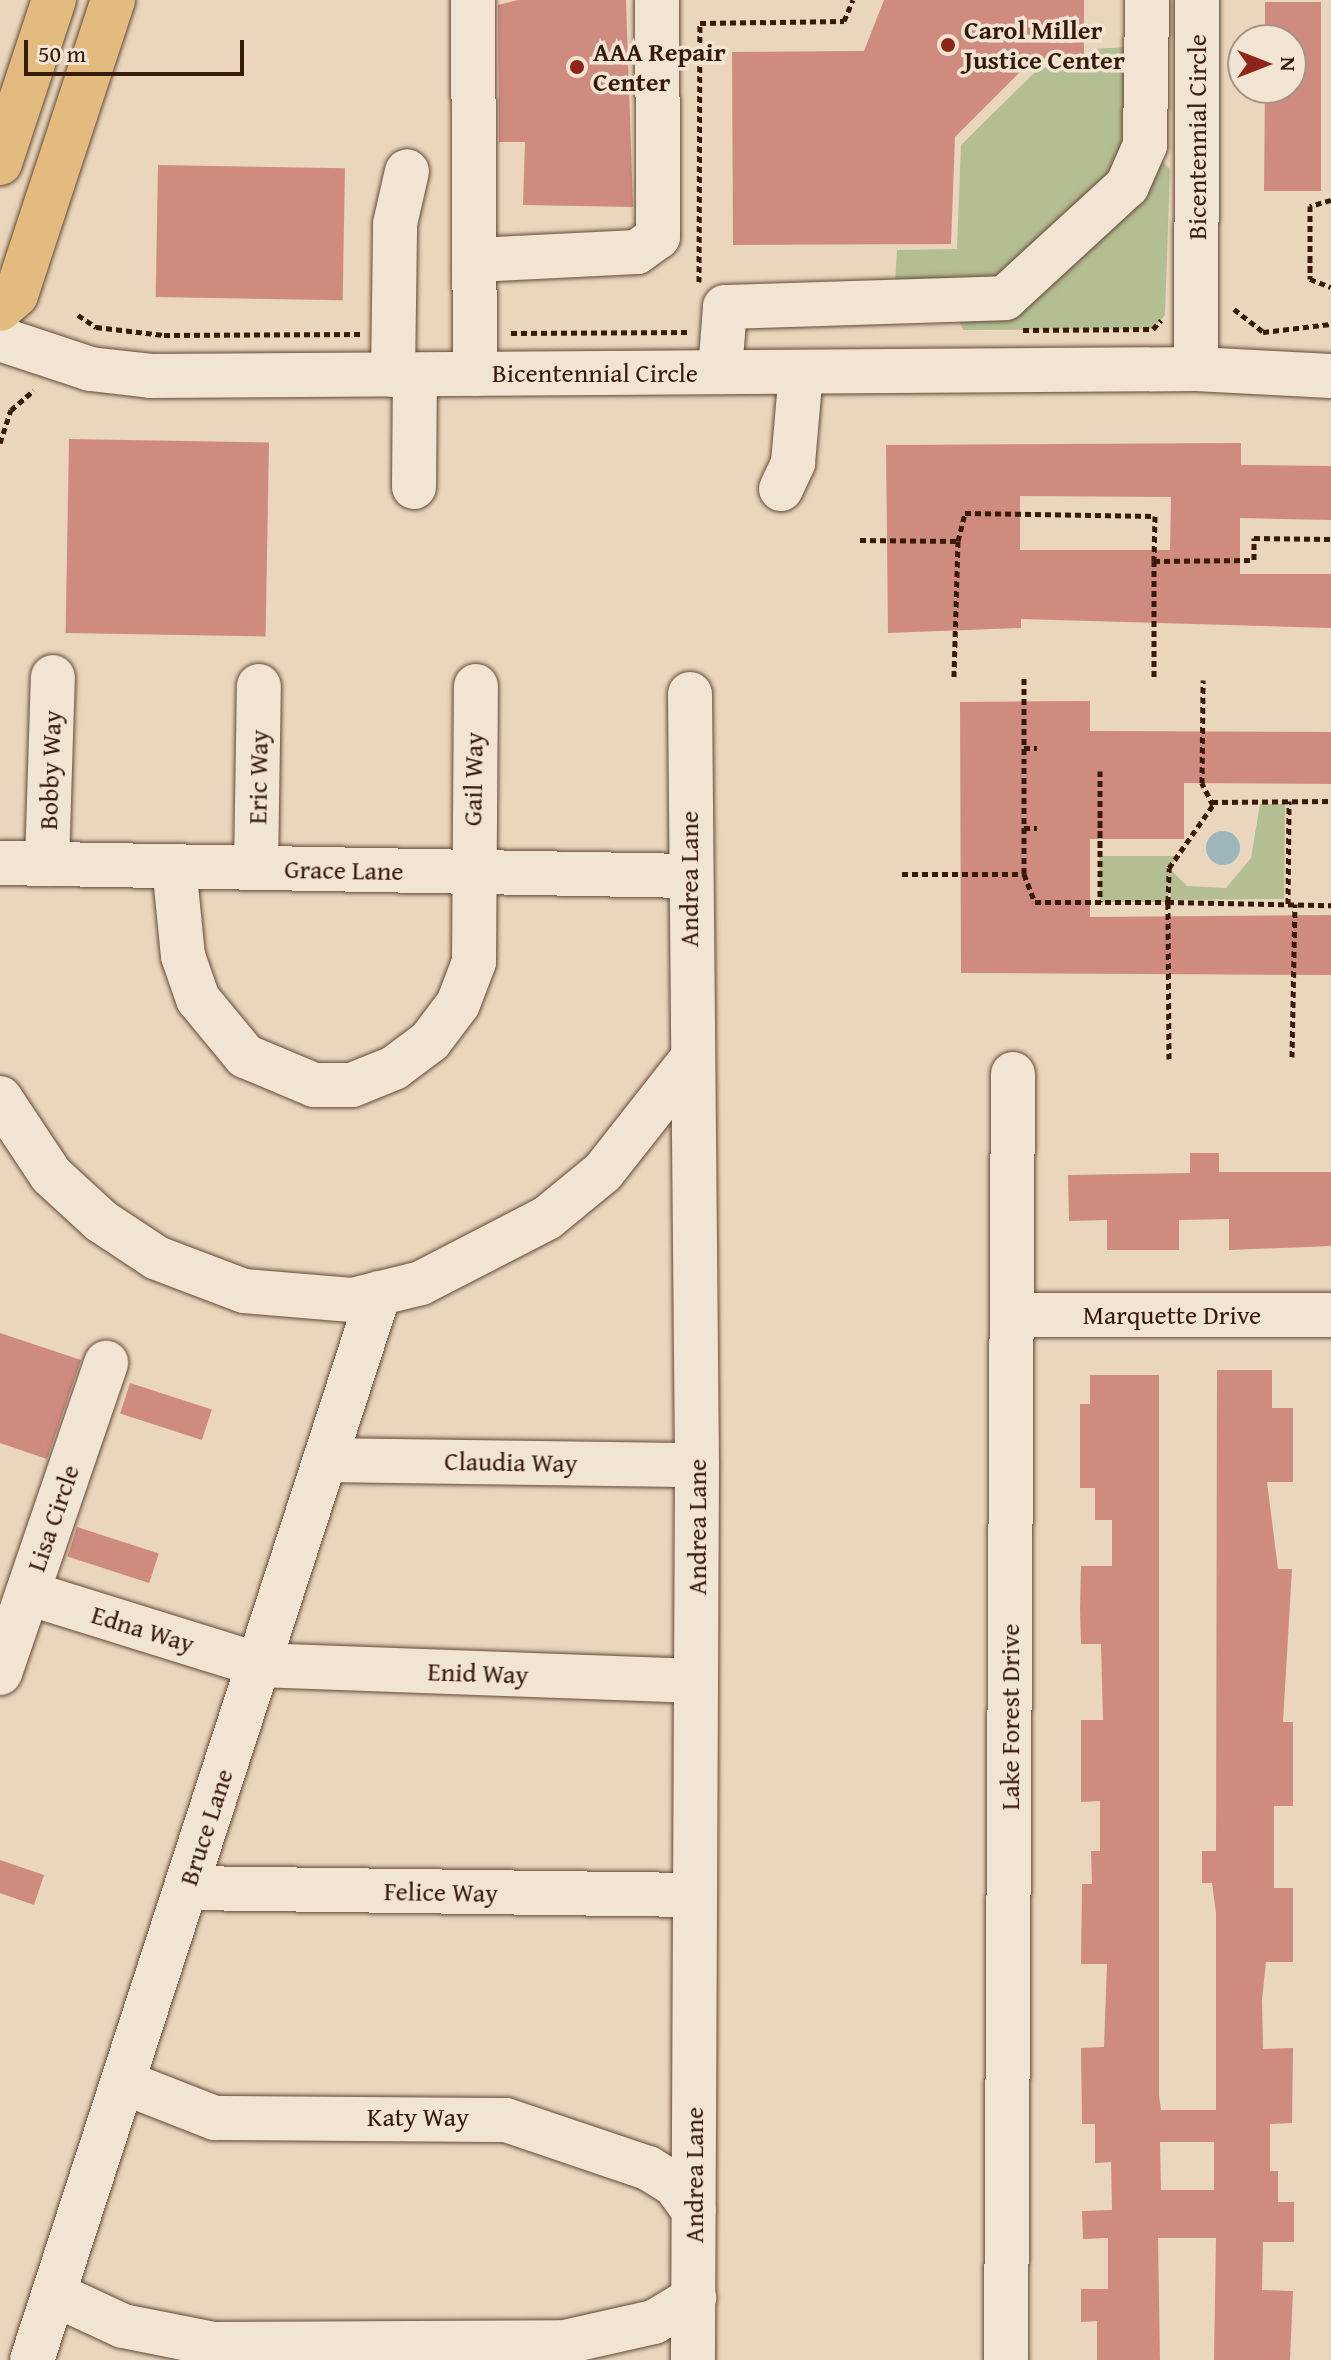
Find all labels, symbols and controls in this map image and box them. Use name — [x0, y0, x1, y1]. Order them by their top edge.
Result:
place label: Carol Miller Justice Center — [964, 14, 1125, 76]
scale bar — [28, 24, 248, 74]
north arrow — [1227, 24, 1307, 104]
street label: Bicentennial Circle — [1181, 34, 1213, 240]
text: 50 m — [38, 36, 86, 71]
place label: AAA Repair Center — [593, 36, 726, 98]
marker: Carol Miller Justice Center — [939, 36, 957, 54]
text: N — [1273, 57, 1305, 71]
marker: AAA Repair Center — [568, 58, 586, 76]
street label: Bicentennial Circle — [492, 357, 698, 389]
street label: Bobby Way — [32, 710, 68, 830]
street label: Eric Way — [242, 729, 274, 825]
street label: Gail Way — [457, 732, 489, 826]
street label: Andrea Lane — [673, 811, 705, 947]
street label: Grace Lane — [284, 853, 404, 887]
street label: Marquette Drive — [1083, 1299, 1261, 1331]
street label: Claudia Way — [444, 1445, 578, 1479]
street label: Andrea Lane — [681, 1459, 713, 1595]
street label: Lisa Circle — [20, 1461, 86, 1575]
street label: Edna Way — [88, 1599, 198, 1659]
street label: Lake Forest Drive — [994, 1624, 1026, 1810]
street label: Enid Way — [427, 1656, 529, 1690]
street label: Bruce Lane — [173, 1765, 239, 1889]
street label: Felice Way — [384, 1875, 498, 1909]
street label: Katy Way — [367, 2101, 469, 2133]
street label: Andrea Lane — [678, 2107, 710, 2243]

